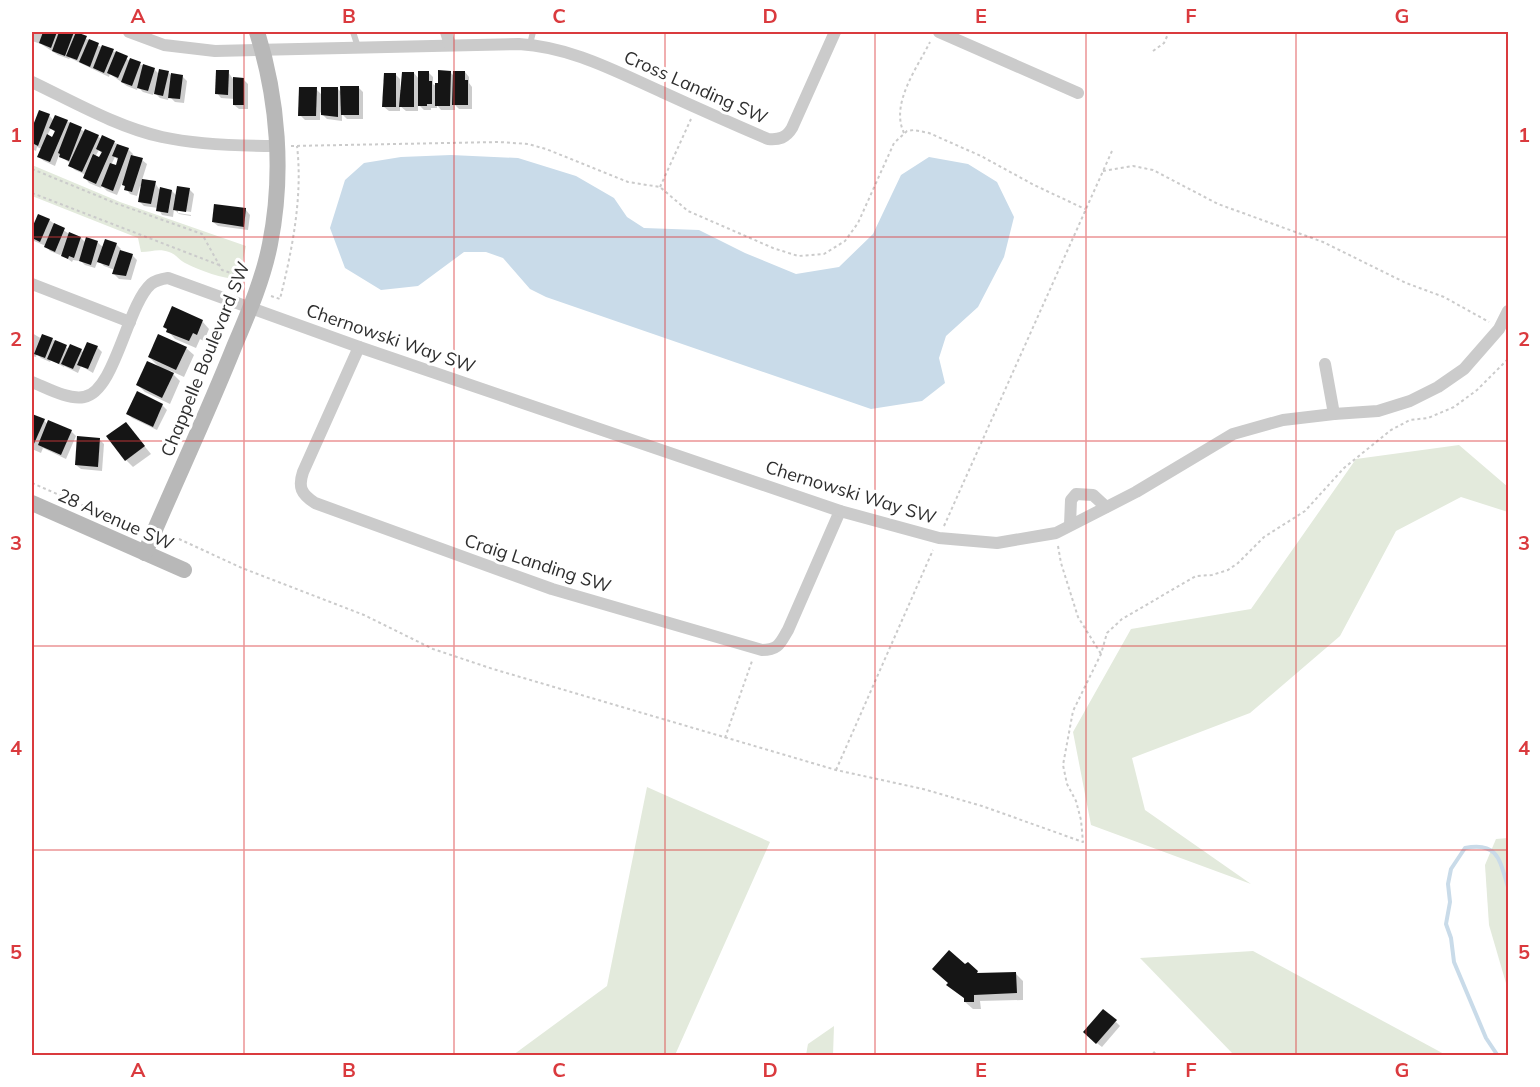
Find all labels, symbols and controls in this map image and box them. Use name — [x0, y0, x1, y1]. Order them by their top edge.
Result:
text: A — [131, 3, 146, 28]
text: B — [342, 3, 356, 28]
text: C — [552, 3, 566, 28]
text: D — [762, 3, 778, 28]
text: E — [975, 3, 987, 28]
text: F — [1185, 3, 1197, 28]
text: G — [1395, 3, 1409, 28]
street label: Cross Landing SW — [621, 45, 771, 129]
text: 1 — [10, 122, 22, 147]
text: 1 — [1518, 122, 1530, 147]
street label: Chappelle Boulevard SW — [155, 258, 255, 460]
street label: Chernowski Way SW — [303, 298, 479, 378]
text: 2 — [10, 326, 22, 351]
text: 2 — [1518, 326, 1530, 351]
street label: Chernowski Way SW — [763, 455, 939, 529]
street label: 28 Avenue SW — [54, 483, 178, 555]
street label: Craig Landing SW — [462, 528, 614, 598]
text: 3 — [10, 530, 22, 555]
text: 3 — [1518, 530, 1530, 555]
text: 4 — [10, 735, 22, 760]
text: 4 — [1518, 735, 1530, 760]
text: 5 — [10, 939, 22, 964]
text: 5 — [1518, 939, 1530, 964]
text: A — [131, 1057, 146, 1082]
text: B — [342, 1057, 356, 1082]
text: C — [552, 1057, 566, 1082]
text: D — [762, 1057, 778, 1082]
text: E — [975, 1057, 987, 1082]
text: F — [1185, 1057, 1197, 1082]
text: G — [1395, 1057, 1409, 1082]

